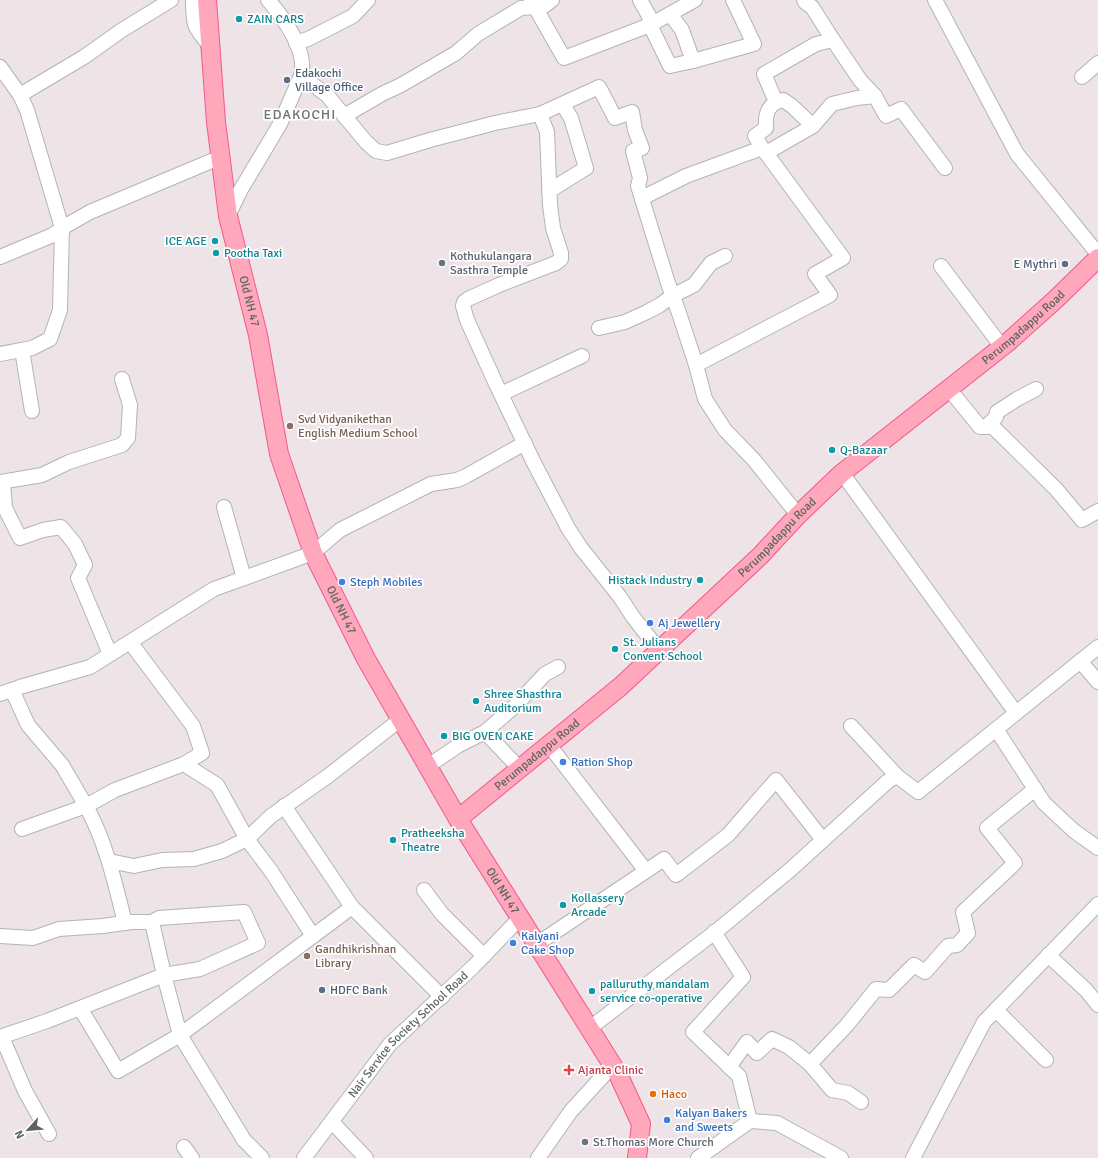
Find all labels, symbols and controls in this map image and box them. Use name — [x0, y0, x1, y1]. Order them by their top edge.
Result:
place label: ZAIN CARS — [247, 12, 304, 27]
marker: ZAIN CARS — [234, 14, 244, 24]
place label: Edakochi Village Office — [295, 66, 363, 95]
marker: Edakochi Village Office — [282, 75, 292, 85]
district label: EDAKOCHI — [264, 106, 336, 123]
place label: ICE AGE — [165, 234, 207, 249]
marker: ICE AGE — [210, 236, 220, 246]
place label: Pootha Taxi — [224, 246, 282, 261]
marker: Pootha Taxi — [211, 248, 221, 258]
place label: Kothukulangara Sasthra Temple — [450, 249, 532, 278]
place label: E Mythri — [1014, 257, 1057, 272]
marker: Kothukulangara Sasthra Temple — [437, 258, 447, 268]
marker: E Mythri — [1060, 259, 1070, 269]
street label: Old NH 47 — [236, 274, 263, 328]
street label: Perumpadappu Road — [979, 287, 1068, 368]
place label: Svd Vidyanikethan English Medium School — [298, 412, 418, 441]
marker: Svd Vidyanikethan English Medium School — [285, 421, 295, 431]
place label: Q-Bazaar — [840, 443, 888, 458]
marker: Q-Bazaar — [827, 445, 837, 455]
street label: Perumpadappu Road — [735, 494, 819, 580]
place label: Histack Industry — [608, 573, 692, 588]
place label: Steph Mobiles — [350, 575, 422, 590]
marker: Histack Industry — [695, 575, 705, 585]
marker: Steph Mobiles — [337, 577, 347, 587]
street label: Old NH 47 — [323, 583, 360, 637]
place label: Aj Jewellery — [658, 616, 721, 631]
marker: Aj Jewellery — [645, 618, 655, 628]
place label: St. Julians Convent School — [623, 635, 703, 664]
marker: St. Julians Convent School — [610, 644, 620, 654]
place label: Shree Shasthra Auditorium — [484, 687, 562, 716]
marker: Shree Shasthra Auditorium — [471, 696, 481, 706]
street label: Perumpadappu Road — [491, 715, 583, 794]
place label: BIG OVEN CAKE — [452, 729, 534, 744]
marker: BIG OVEN CAKE — [439, 731, 449, 741]
place label: Ration Shop — [571, 755, 633, 770]
marker: Ration Shop — [558, 757, 568, 767]
place label: Pratheeksha Theatre — [401, 826, 465, 855]
marker: Pratheeksha Theatre — [388, 835, 398, 845]
street label: Old NH 47 — [483, 865, 523, 917]
place label: Kollassery Arcade — [571, 891, 624, 920]
marker: Kollassery Arcade — [558, 900, 568, 910]
place label: Kalyani Cake Shop — [521, 929, 574, 958]
marker: Kalyani Cake Shop — [508, 938, 518, 948]
place label: Gandhikrishnan Library — [315, 942, 396, 971]
marker: Gandhikrishnan Library — [302, 951, 312, 961]
street label: Nair Service Society School Road — [345, 968, 471, 1101]
place label: palluruthy mandalam service co-operative — [600, 977, 709, 1006]
place label: HDFC Bank — [330, 983, 388, 998]
marker: HDFC Bank — [317, 985, 327, 995]
marker: palluruthy mandalam service co-operative — [587, 986, 597, 996]
place label: Ajanta Clinic — [578, 1063, 644, 1078]
marker: Ajanta Clinic — [563, 1064, 575, 1076]
place label: Haco — [661, 1087, 687, 1102]
marker: Haco — [648, 1089, 658, 1099]
place label: Kalyan Bakers and Sweets — [675, 1106, 747, 1135]
north arrow — [8, 1110, 48, 1150]
marker: Kalyan Bakers and Sweets — [662, 1115, 672, 1125]
text: N — [12, 1128, 27, 1141]
place label: St.Thomas More Church — [593, 1135, 714, 1150]
marker: St.Thomas More Church — [580, 1137, 590, 1147]

